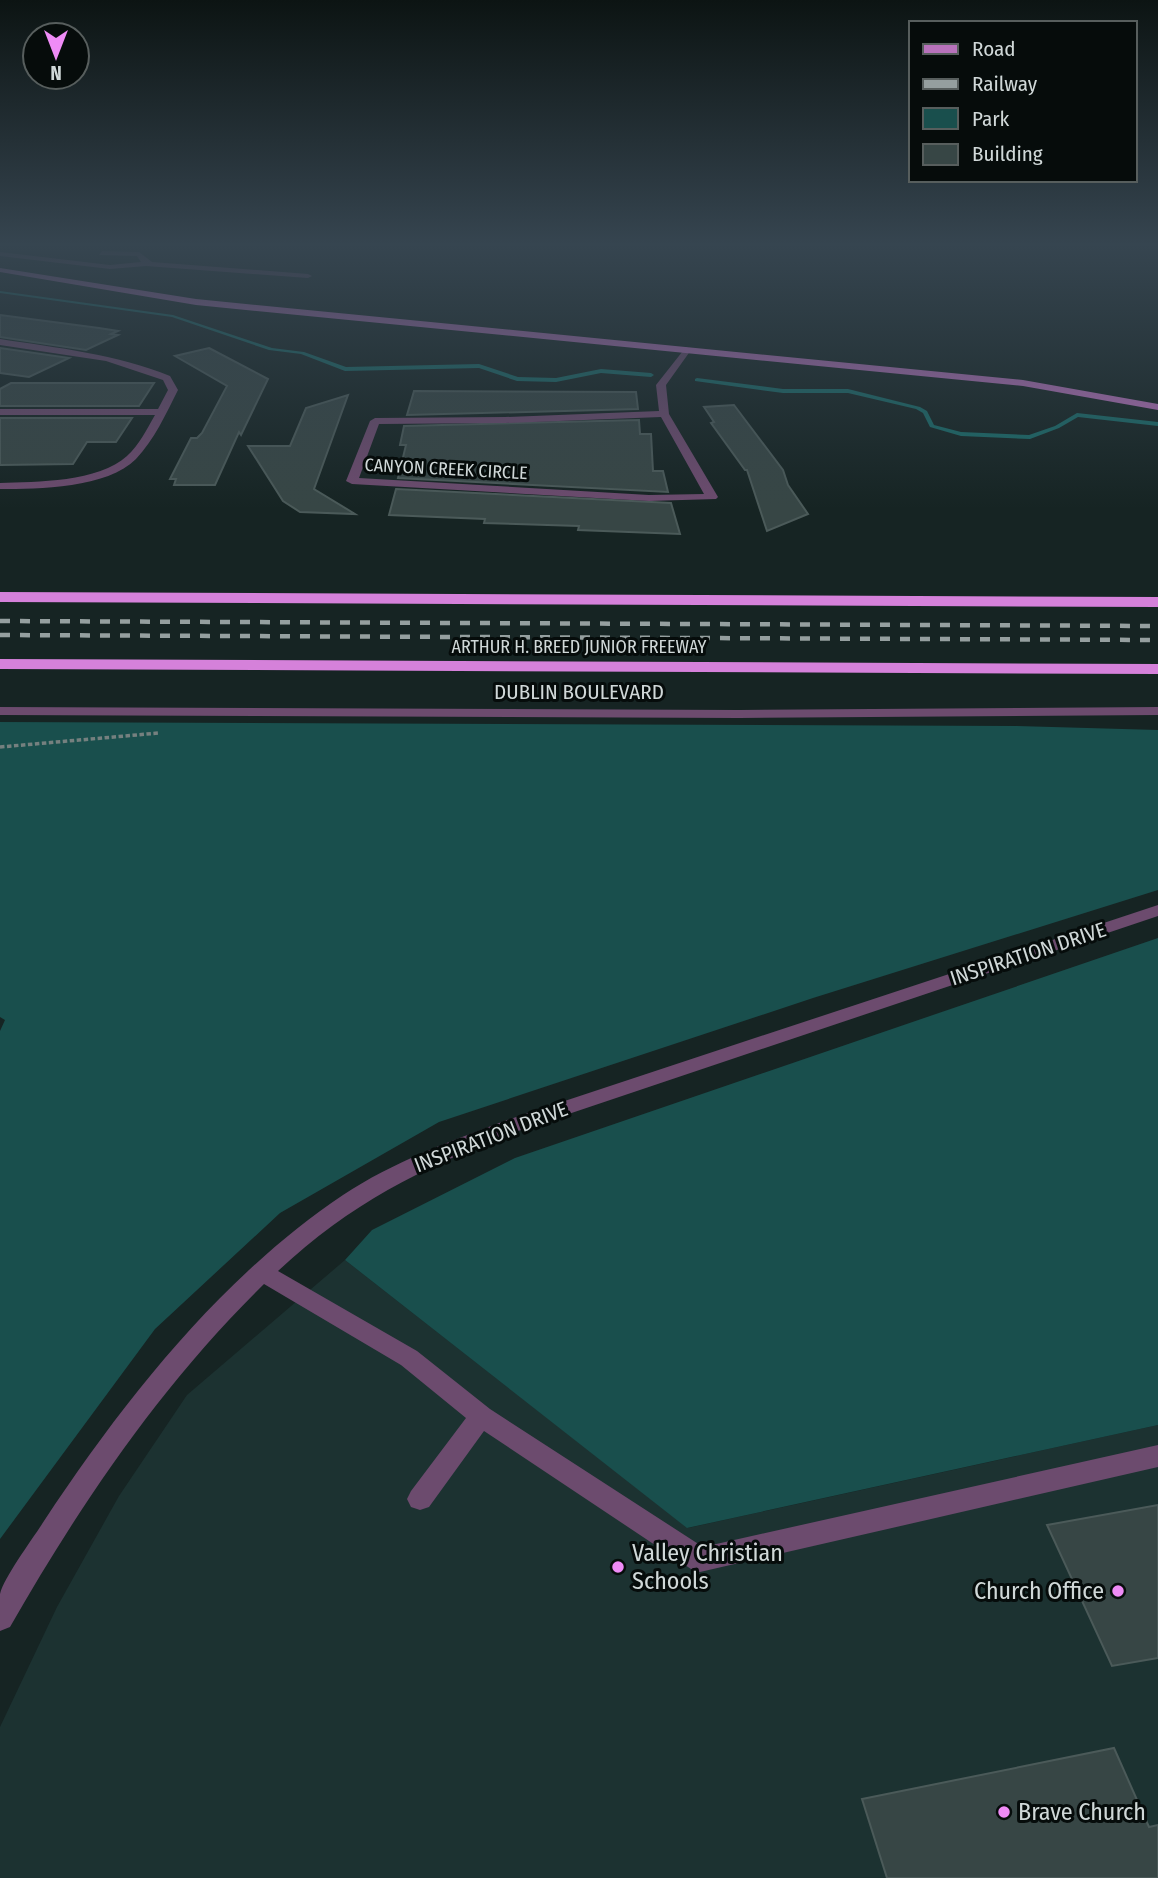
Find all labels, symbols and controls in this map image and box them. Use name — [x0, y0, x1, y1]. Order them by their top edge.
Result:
north arrow — [21, 21, 91, 91]
legend — [909, 21, 1137, 182]
text: Road — [972, 36, 1016, 62]
text: N — [50, 61, 62, 84]
text: Railway — [972, 71, 1038, 97]
text: Park — [972, 106, 1010, 132]
text: Building — [972, 141, 1043, 167]
street label: CANYON CREEK CIRCLE — [364, 454, 528, 484]
street label: ARTHUR H. BREED JUNIOR FREEWAY — [451, 636, 707, 658]
street label: DUBLIN BOULEVARD — [494, 679, 664, 705]
street label: INSPIRATION DRIVE — [947, 917, 1109, 991]
street label: INSPIRATION DRIVE — [411, 1096, 572, 1178]
place label: Valley Christian Schools — [632, 1539, 783, 1595]
marker: Valley Christian Schools — [610, 1559, 626, 1575]
place label: Church Office — [974, 1577, 1104, 1605]
marker: Church Office — [1110, 1583, 1126, 1599]
place label: Brave Church — [1018, 1798, 1146, 1826]
marker: Brave Church — [996, 1804, 1012, 1820]

